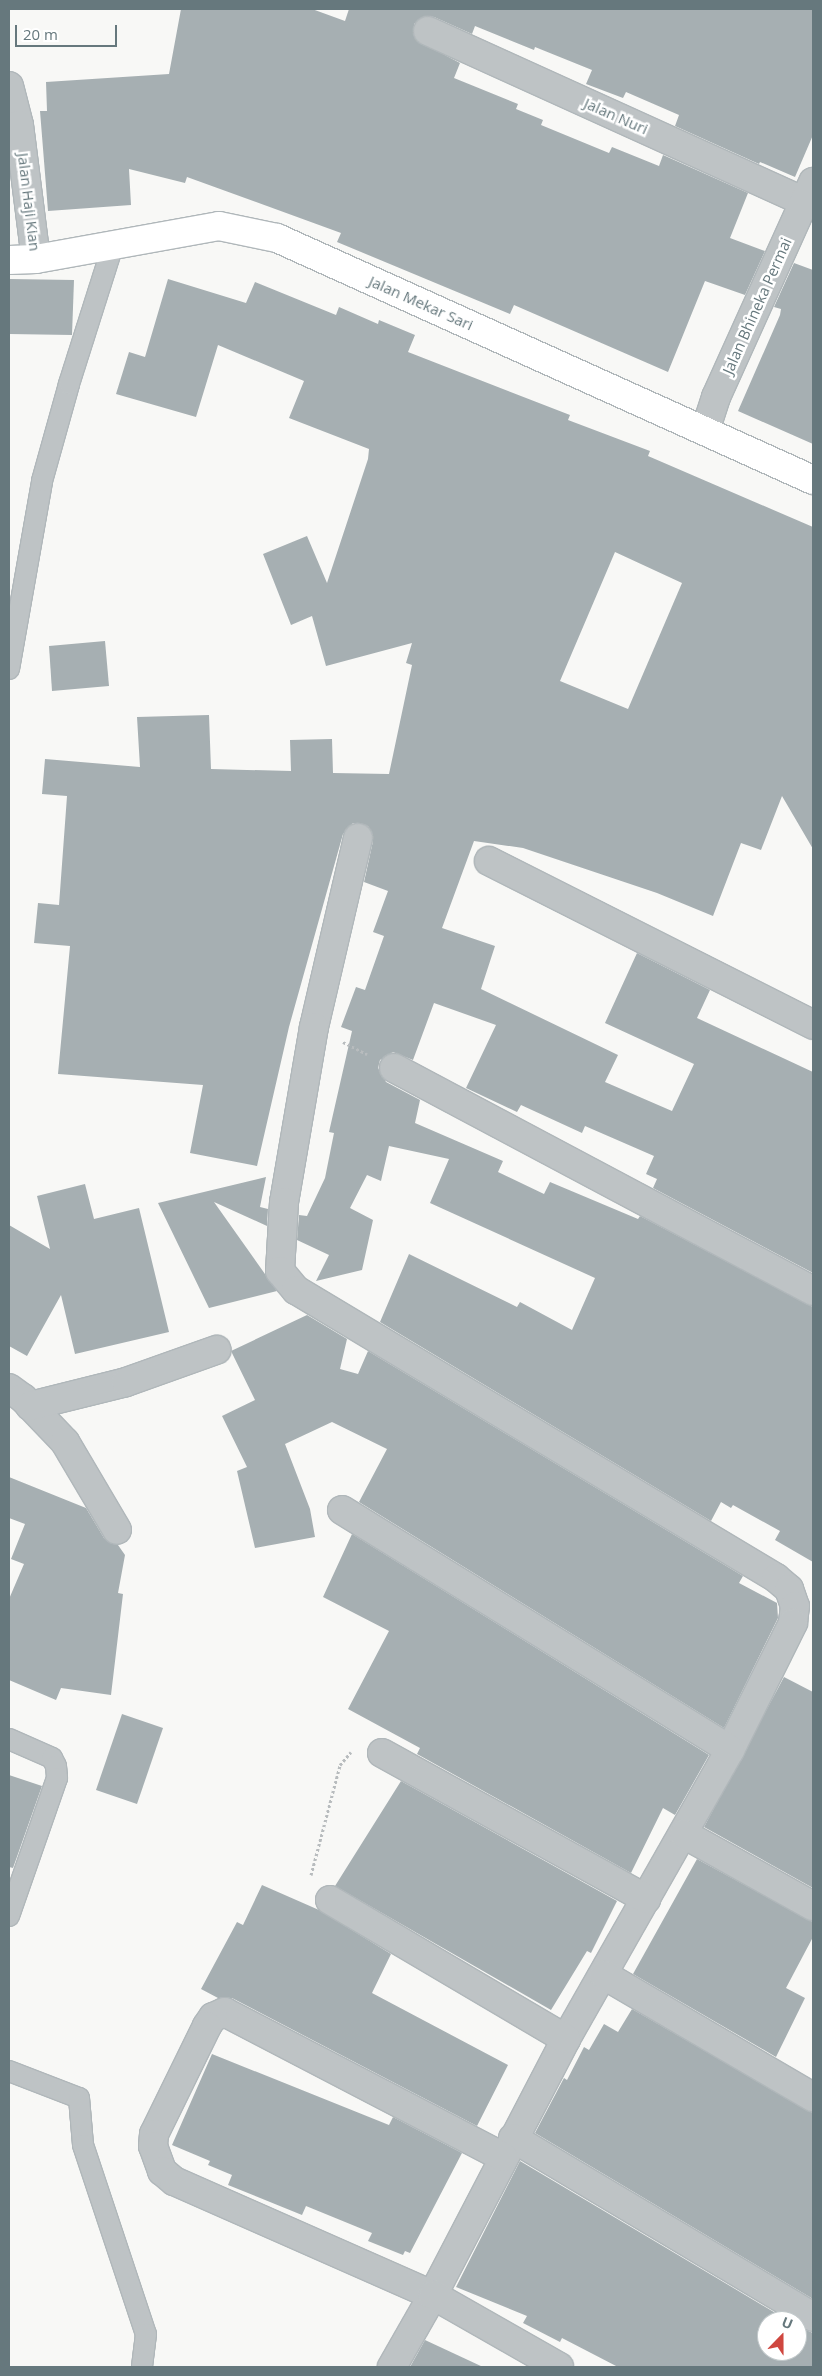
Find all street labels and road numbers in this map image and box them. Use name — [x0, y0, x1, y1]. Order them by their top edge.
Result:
street label: Jalan Nuri — [581, 94, 651, 138]
street label: Jalan Haji Kian — [14, 152, 44, 252]
street label: Jalan Bhineka Permai — [719, 235, 795, 377]
street label: Jalan Mekar Sari — [366, 272, 476, 334]

